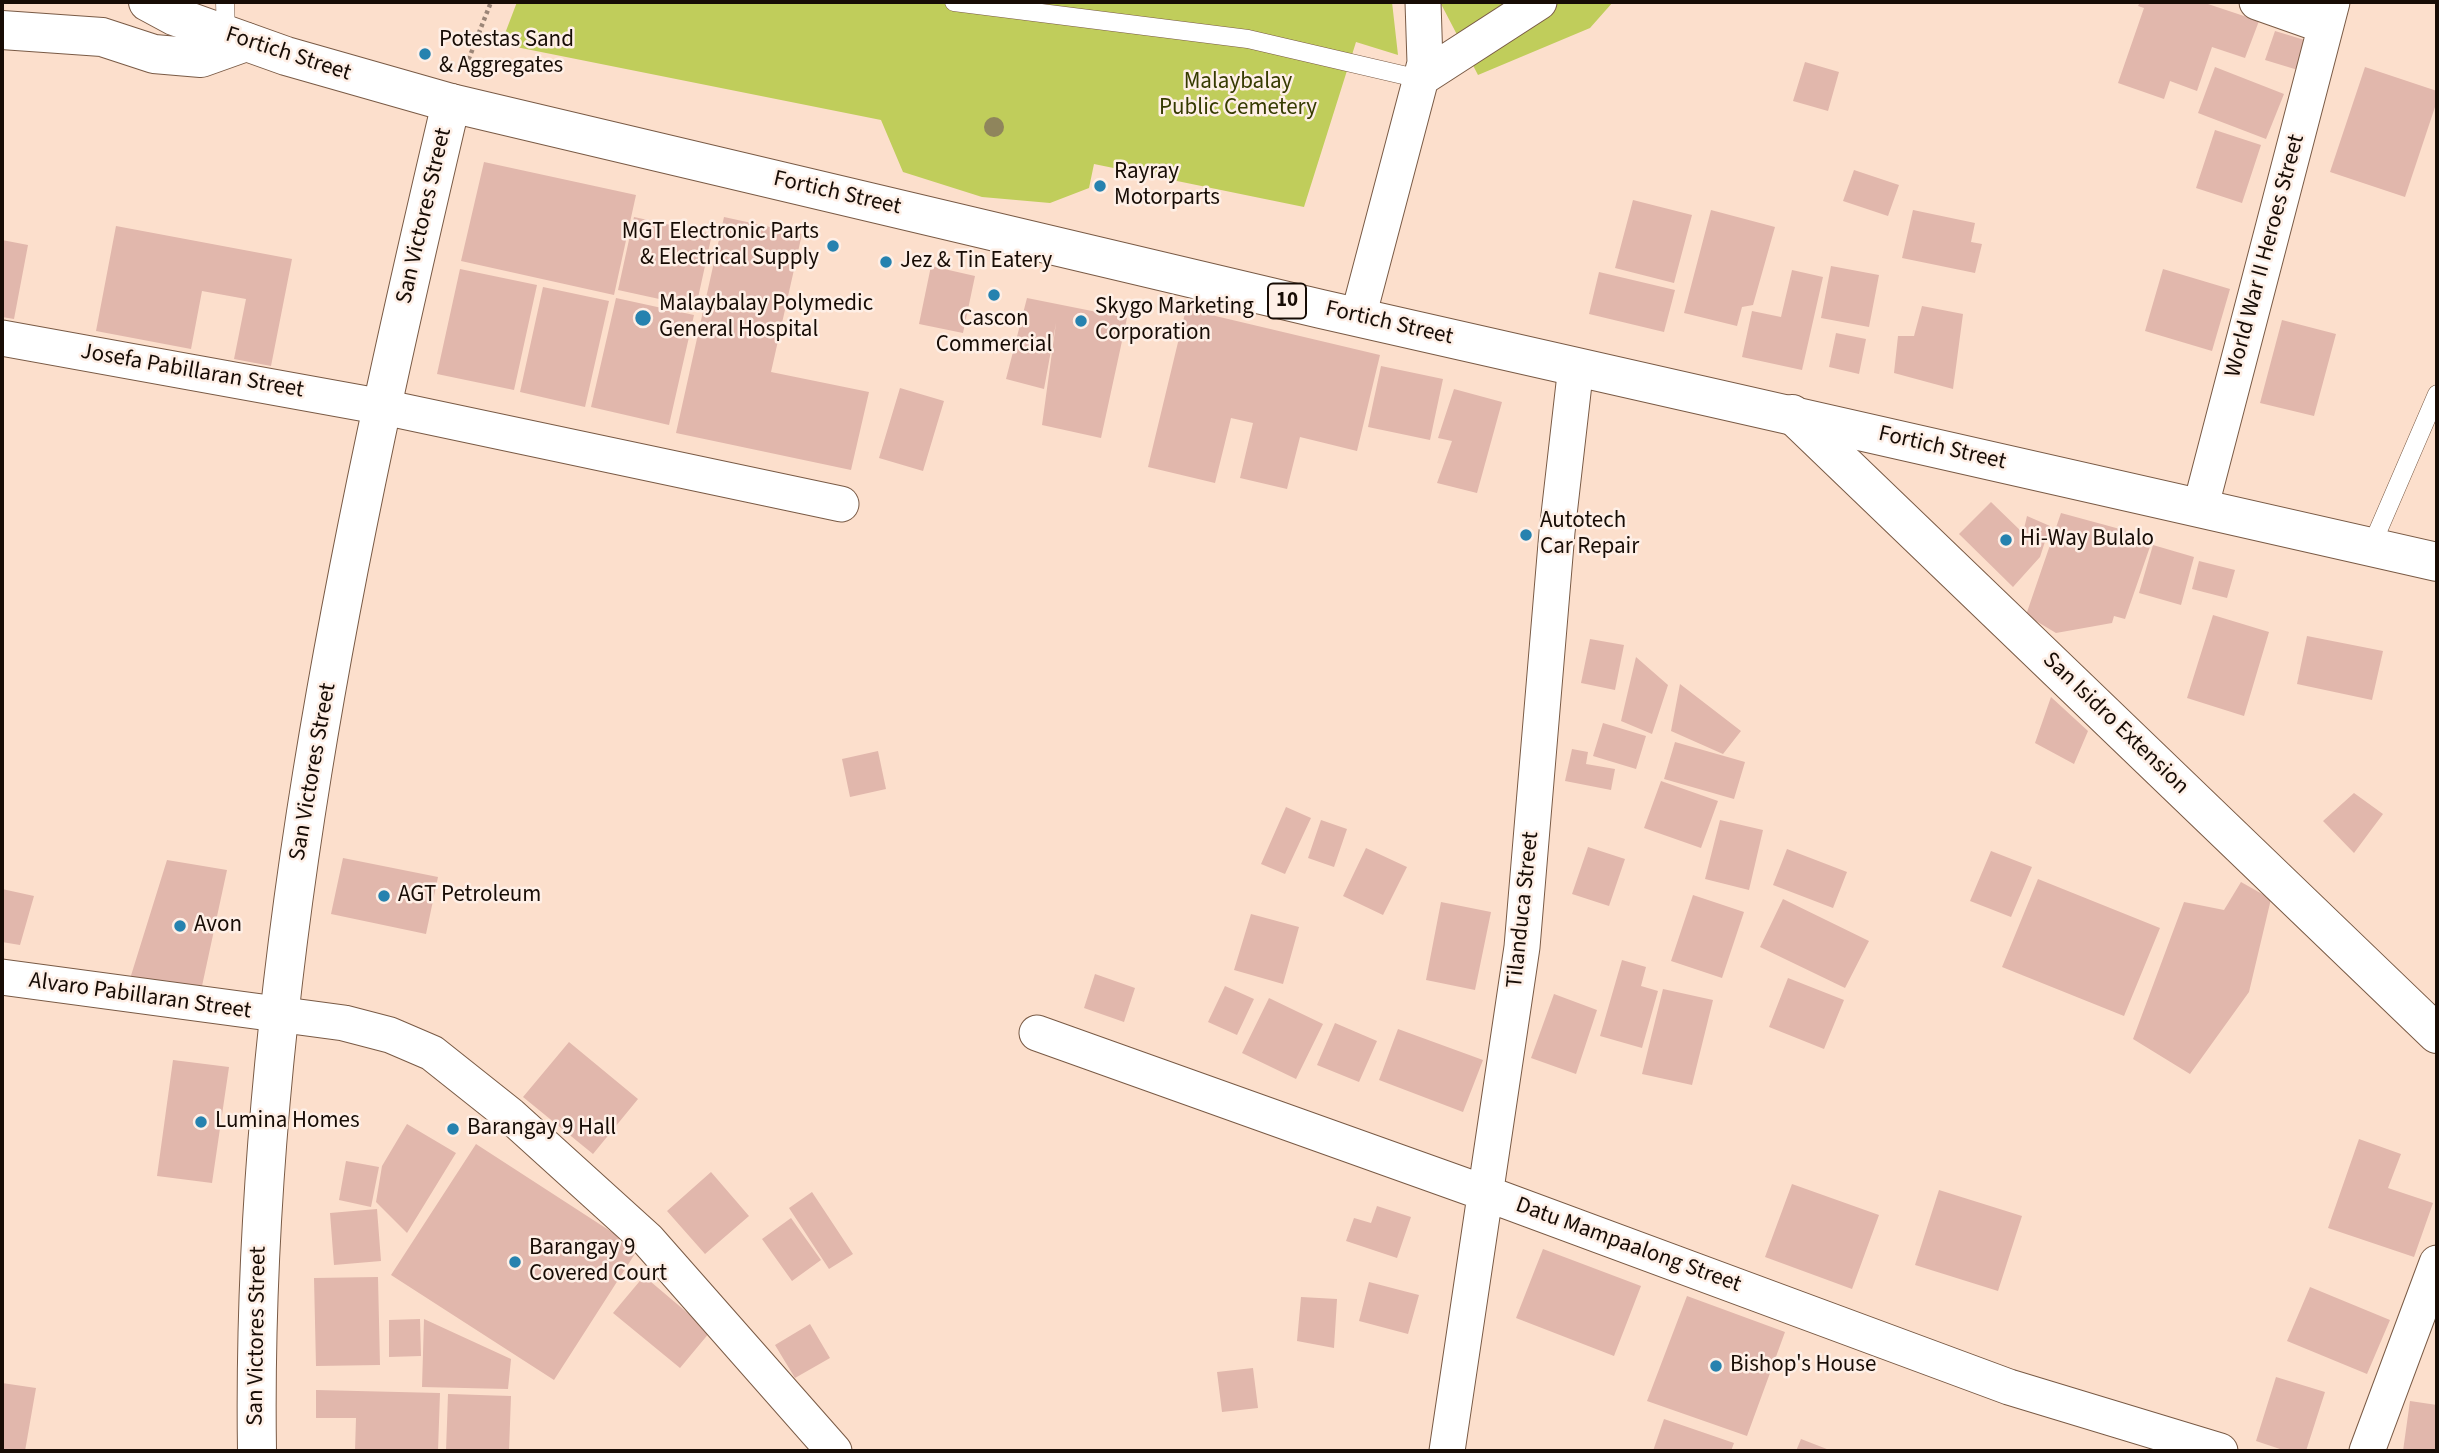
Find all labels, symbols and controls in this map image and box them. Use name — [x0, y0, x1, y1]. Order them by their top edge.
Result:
street label: Fortich Street — [222, 22, 354, 88]
place label: Potestas Sand & Aggregates — [439, 27, 574, 81]
marker: Potestas Sand & Aggregates — [417, 46, 433, 62]
park label: Malaybalay Public Cemetery — [1159, 69, 1317, 123]
street label: San Victores Street — [391, 125, 459, 307]
street label: World War II Heroes Street — [2220, 132, 2312, 380]
place label: Rayray Motorparts — [1114, 159, 1220, 213]
street label: Fortich Street — [770, 166, 904, 222]
marker: Rayray Motorparts — [1092, 178, 1108, 194]
place label: MGT Electronic Parts & Electrical Supply — [622, 219, 819, 273]
marker: MGT Electronic Parts & Electrical Supply — [825, 238, 841, 254]
place label: Jez & Tin Eatery — [900, 248, 1052, 276]
marker: Jez & Tin Eatery — [878, 254, 894, 270]
road number: 10 — [1268, 284, 1306, 318]
marker: Cascon Commercial — [986, 287, 1002, 303]
place label: Malaybalay Polymedic General Hospital — [659, 291, 873, 345]
place label: Skygo Marketing Corporation — [1095, 294, 1254, 348]
street label: Fortich Street — [1322, 296, 1456, 352]
place label: Cascon Commercial — [936, 306, 1052, 360]
marker: Malaybalay Polymedic General Hospital — [633, 308, 653, 328]
marker: Skygo Marketing Corporation — [1073, 313, 1089, 329]
street label: Josefa Pabillaran Street — [78, 339, 306, 405]
street label: Fortich Street — [1875, 421, 2009, 477]
place label: Autotech Car Repair — [1540, 508, 1639, 562]
place label: Hi-Way Bulalo — [2020, 526, 2154, 554]
marker: Autotech Car Repair — [1518, 527, 1534, 543]
marker: Hi-Way Bulalo — [1998, 532, 2014, 548]
street label: San Isidro Extension — [2036, 647, 2194, 801]
street label: San Victores Street — [285, 681, 343, 863]
street label: Tilanduca Street — [1502, 830, 1546, 990]
place label: AGT Petroleum — [398, 882, 541, 910]
marker: AGT Petroleum — [376, 888, 392, 904]
place label: Avon — [194, 912, 242, 940]
marker: Avon — [172, 918, 188, 934]
street label: Alvaro Pabillaran Street — [27, 968, 253, 1026]
place label: Lumina Homes — [215, 1108, 360, 1136]
marker: Lumina Homes — [193, 1114, 209, 1130]
place label: Barangay 9 Hall — [467, 1115, 616, 1143]
marker: Barangay 9 Hall — [445, 1121, 461, 1137]
street label: Datu Mampaalong Street — [1511, 1192, 1745, 1300]
place label: Barangay 9 Covered Court — [529, 1235, 667, 1289]
street label: San Victores Street — [243, 1246, 273, 1426]
marker: Barangay 9 Covered Court — [507, 1254, 523, 1270]
place label: Bishop's House — [1730, 1352, 1876, 1380]
marker: Bishop's House — [1708, 1358, 1724, 1374]

